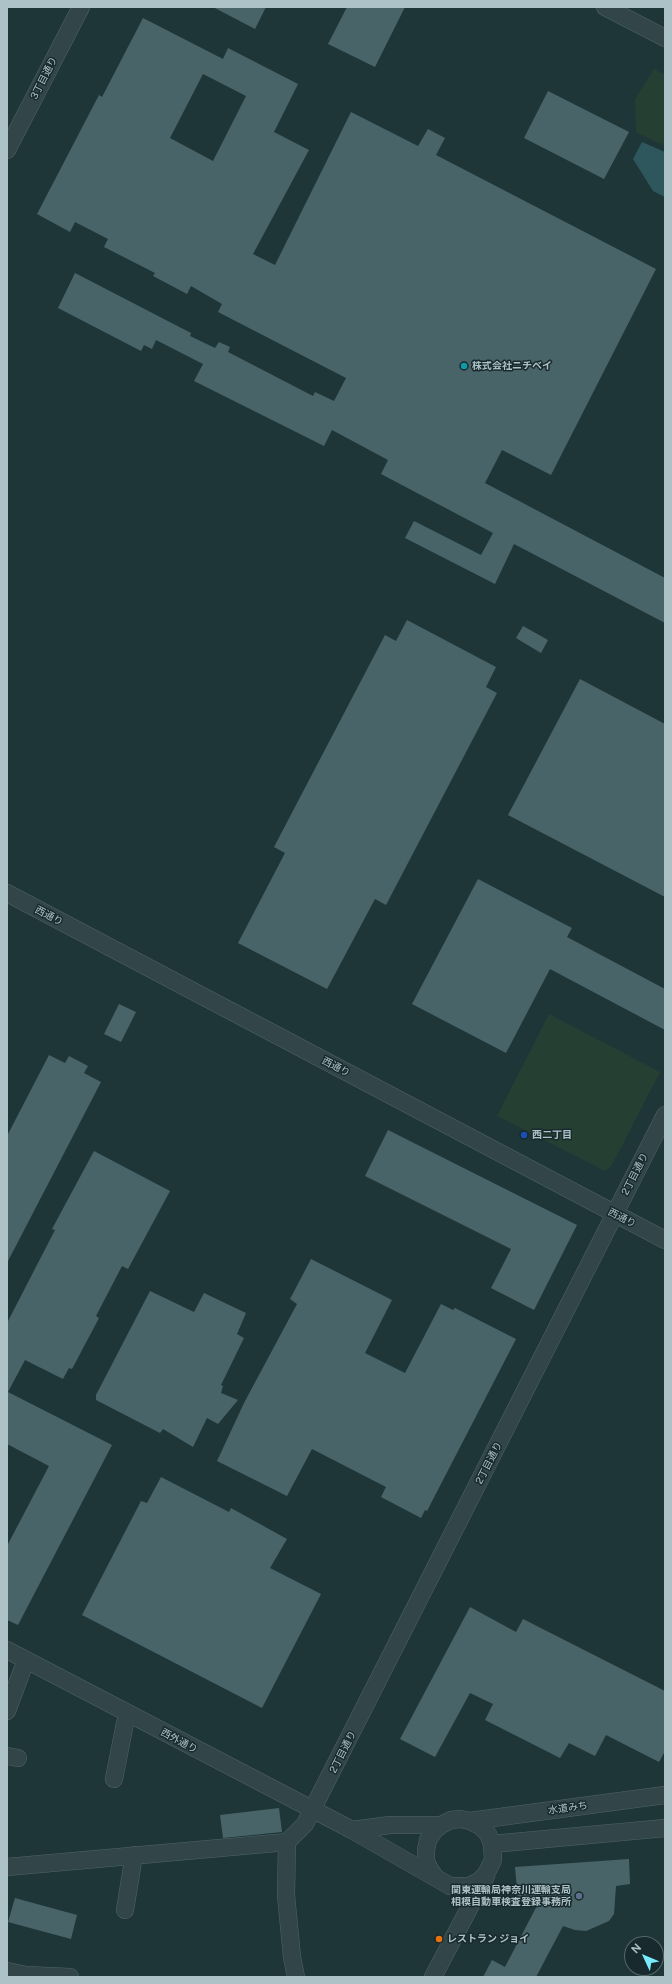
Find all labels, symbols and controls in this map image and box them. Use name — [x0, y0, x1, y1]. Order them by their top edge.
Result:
street label: 3丁目通り — [28, 55, 60, 101]
place label: 株式会社ニチベイ — [472, 360, 552, 372]
marker: 株式会社ニチベイ — [459, 361, 469, 371]
street label: 西通り — [33, 904, 65, 928]
street label: 西通り — [320, 1055, 352, 1079]
place label: 西二丁目 — [532, 1129, 572, 1141]
marker: 西二丁目 — [519, 1130, 529, 1140]
street label: 2丁目通り — [619, 1151, 651, 1197]
street label: 西通り — [606, 1206, 638, 1230]
street label: 2丁目通り — [473, 1440, 505, 1486]
street label: 西外通り — [159, 1726, 199, 1756]
street label: 2丁目通り — [327, 1729, 359, 1775]
street label: 水道みち — [547, 1799, 589, 1817]
place label: 関東運輸局神奈川運輸支局 相模自動車検査登録事務所 — [451, 1884, 571, 1908]
marker: 関東運輸局神奈川運輸支局 相模自動車検査登録事務所 — [574, 1891, 584, 1901]
place label: レストラン ジョイ — [447, 1933, 529, 1945]
marker: レストラン ジョイ — [434, 1934, 444, 1944]
north arrow — [624, 1936, 664, 1976]
text: N — [629, 1941, 643, 1956]

